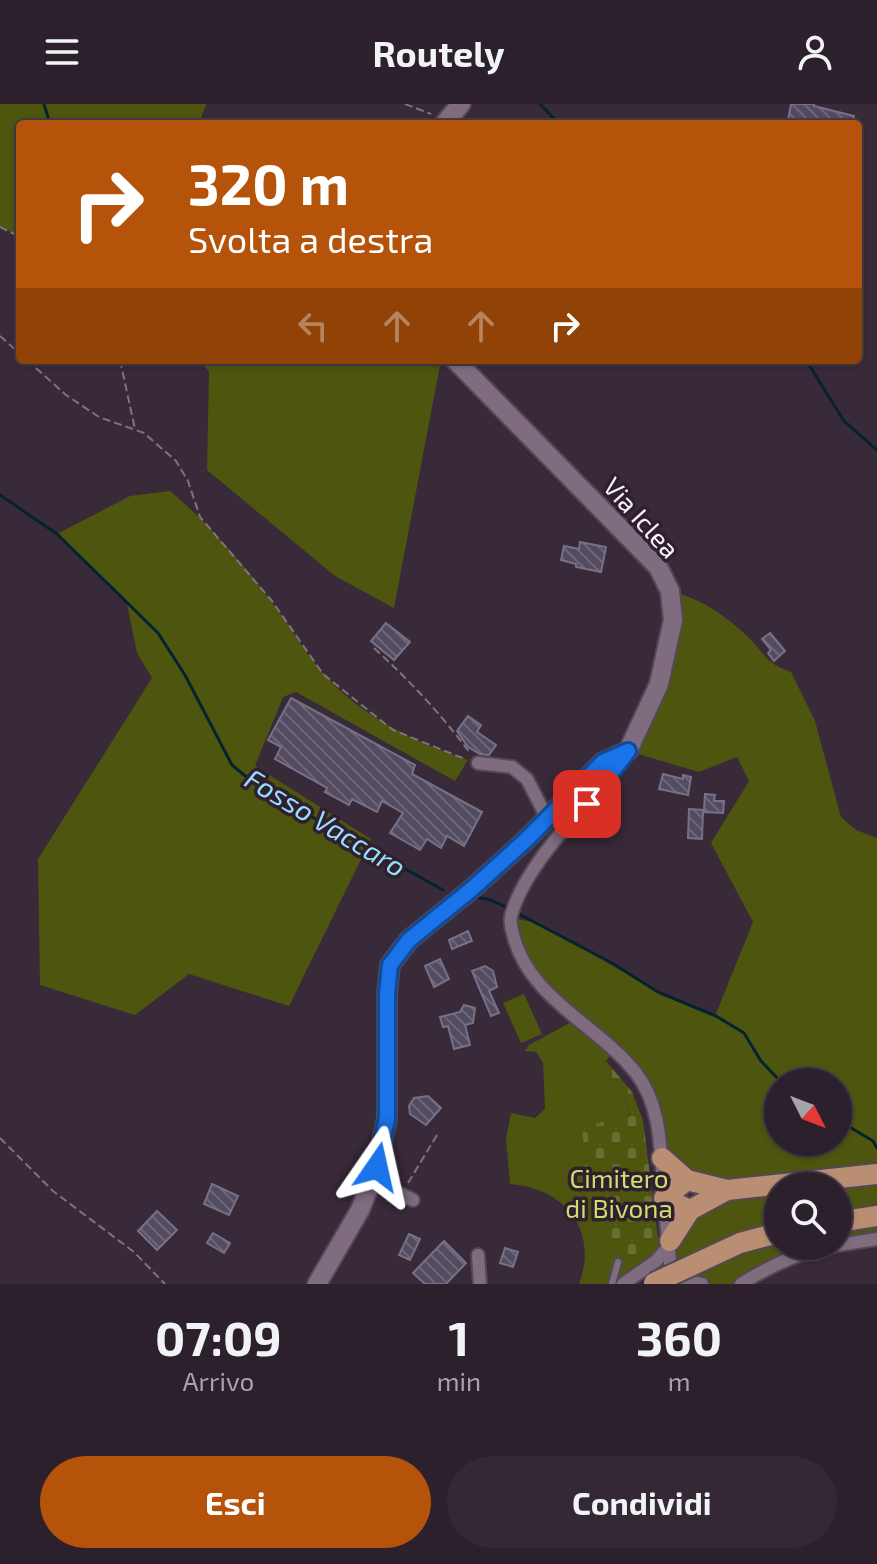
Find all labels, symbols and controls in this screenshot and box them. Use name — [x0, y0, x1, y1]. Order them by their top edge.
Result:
icon: menu — [40, 30, 84, 74]
icon: person — [793, 30, 837, 74]
text: Routely — [372, 31, 505, 74]
text: 320 m — [188, 149, 349, 216]
icon: right — [56, 152, 160, 256]
text: Svolta a destra — [188, 217, 433, 260]
icon: left — [291, 304, 335, 348]
icon: ahead — [375, 304, 419, 348]
icon: ahead — [459, 304, 503, 348]
icon: right — [543, 304, 587, 348]
street label: Via Iclea — [598, 470, 686, 564]
water label: Fosso Vaccaro — [239, 761, 413, 883]
pin — [553, 770, 621, 838]
icon: arrive — [565, 782, 609, 826]
north arrow — [764, 1068, 852, 1156]
map controls — [764, 1068, 852, 1260]
position arrow — [335, 1125, 419, 1209]
park label: Cimitero di Bivona — [565, 1162, 673, 1223]
button: search — [764, 1172, 852, 1260]
text: 07:09 — [155, 1308, 282, 1366]
text: 1 — [449, 1308, 469, 1366]
text: 360 — [636, 1308, 722, 1366]
text: Arrivo — [182, 1365, 254, 1396]
text: min — [437, 1365, 481, 1396]
text: m — [668, 1365, 690, 1396]
button: Esci — [40, 1456, 431, 1548]
button: Condividi — [447, 1456, 837, 1548]

